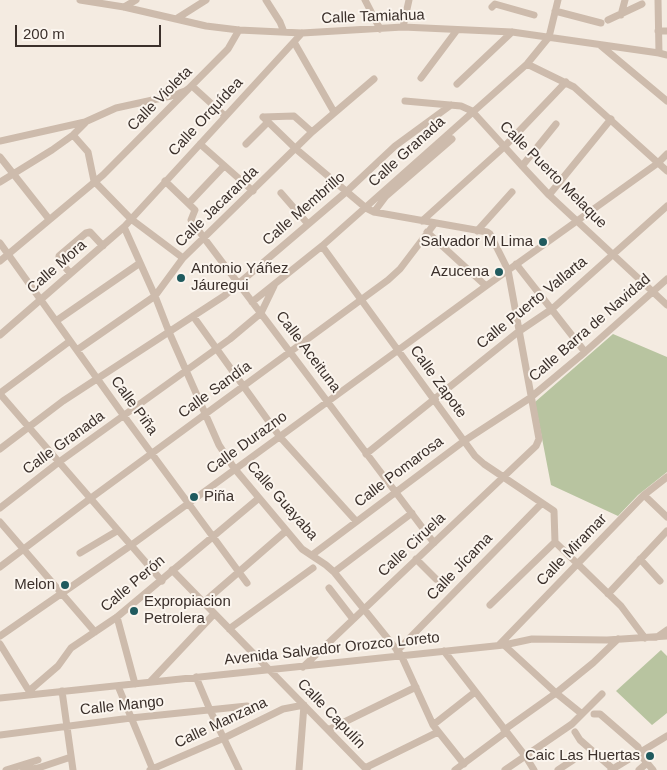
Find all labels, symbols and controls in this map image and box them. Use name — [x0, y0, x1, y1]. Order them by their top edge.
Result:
street label: Calle Tamiahua — [321, 6, 425, 28]
scale bar — [18, 15, 164, 47]
text: 200 m — [23, 25, 65, 42]
street label: Calle Violeta — [124, 63, 196, 135]
street label: Calle Orquídea — [165, 74, 247, 160]
street label: Calle Granada — [365, 113, 449, 191]
street label: Calle Puerto Melaque — [496, 118, 610, 232]
street label: Calle Jacaranda — [172, 163, 262, 251]
street label: Calle Membrillo — [259, 168, 349, 250]
place label: Salvador M Lima — [420, 233, 533, 251]
street label: Calle Mora — [24, 236, 90, 298]
marker: Salvador M Lima — [537, 236, 549, 248]
street label: Calle Puerto Vallarta — [473, 253, 591, 353]
place label: Antonio Yáñez Jáuregui — [191, 260, 289, 295]
place label: Azucena — [431, 263, 489, 281]
marker: Azucena — [493, 266, 505, 278]
street label: Calle Barra de Navidad — [526, 270, 654, 386]
marker: Antonio Yáñez Jáuregui — [175, 272, 187, 284]
street label: Calle Aceituna — [272, 308, 344, 396]
street label: Calle Zapote — [406, 342, 470, 422]
street label: Calle Sandía — [175, 357, 255, 423]
street label: Calle Piña — [107, 373, 161, 439]
street label: Calle Granada — [20, 407, 108, 479]
street label: Calle Durazno — [203, 408, 291, 478]
street label: Calle Pomarosa — [351, 433, 447, 511]
street label: Calle Guayaba — [243, 458, 321, 544]
place label: Piña — [204, 488, 234, 506]
marker: Piña — [188, 491, 200, 503]
street label: Calle Ciruela — [374, 509, 450, 581]
street label: Calle Miramar — [533, 510, 611, 590]
street label: Calle Jícama — [423, 530, 497, 604]
street label: Calle Perón — [97, 552, 169, 616]
place label: Melon — [14, 576, 55, 594]
marker: Melon — [59, 579, 71, 591]
place label: Expropiacion Petrolera — [144, 593, 231, 628]
marker: Expropiacion Petrolera — [128, 605, 140, 617]
street label: Avenida Salvador Orozco Loreto — [223, 629, 441, 669]
street label: Calle Capulín — [293, 675, 369, 753]
street label: Calle Mango — [79, 693, 165, 719]
street label: Calle Manzana — [172, 694, 270, 752]
place label: Caic Las Huertas — [525, 747, 640, 765]
marker: Caic Las Huertas — [644, 750, 656, 762]

